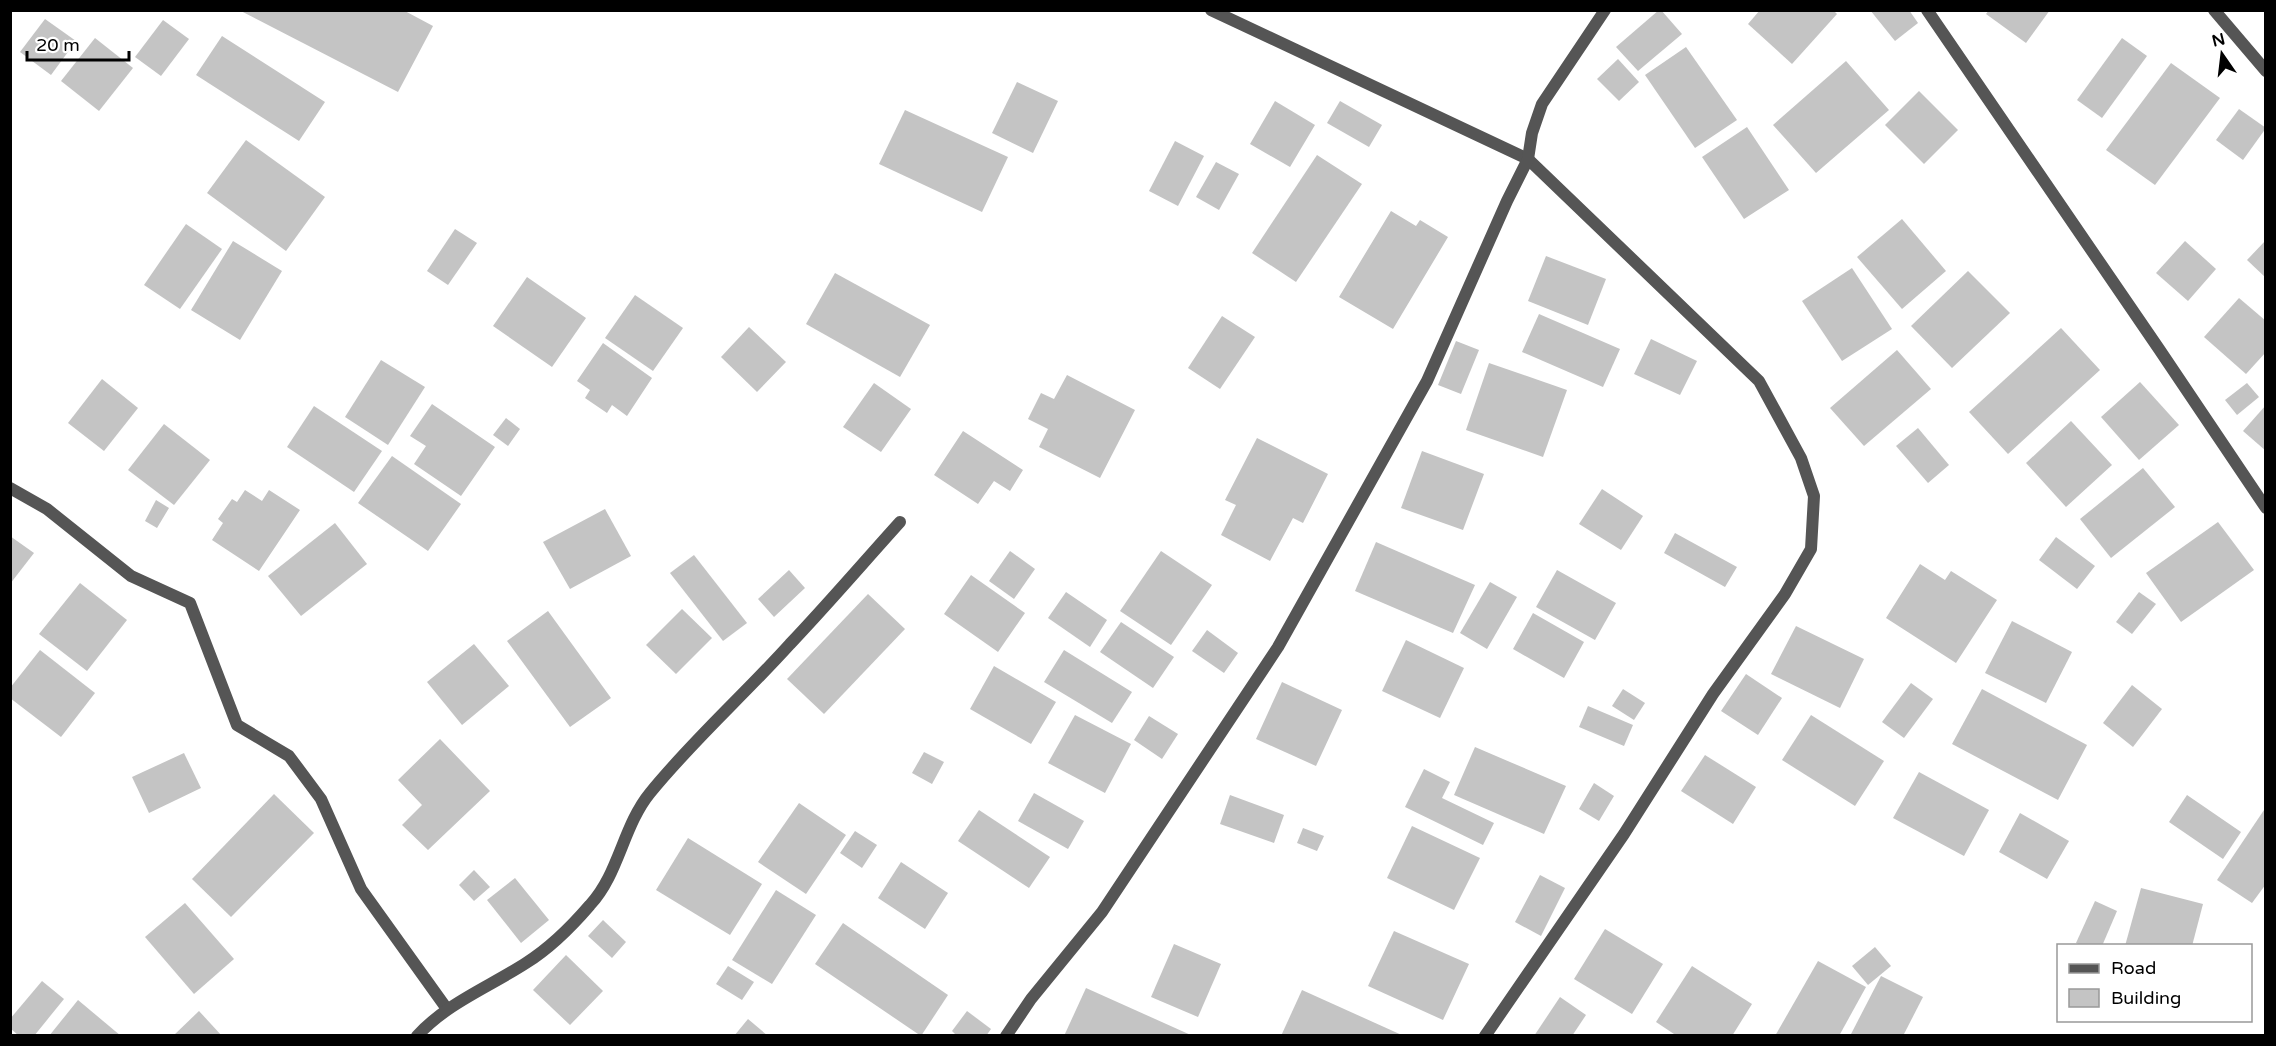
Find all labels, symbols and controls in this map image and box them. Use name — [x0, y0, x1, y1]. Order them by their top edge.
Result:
scale bar — [27, 24, 129, 62]
north arrow — [2192, 24, 2252, 84]
text: N — [2210, 29, 2227, 52]
text: 20 m — [36, 34, 80, 56]
legend — [2057, 944, 2252, 1022]
text: Road — [2111, 957, 2156, 979]
text: Building — [2111, 987, 2181, 1009]

